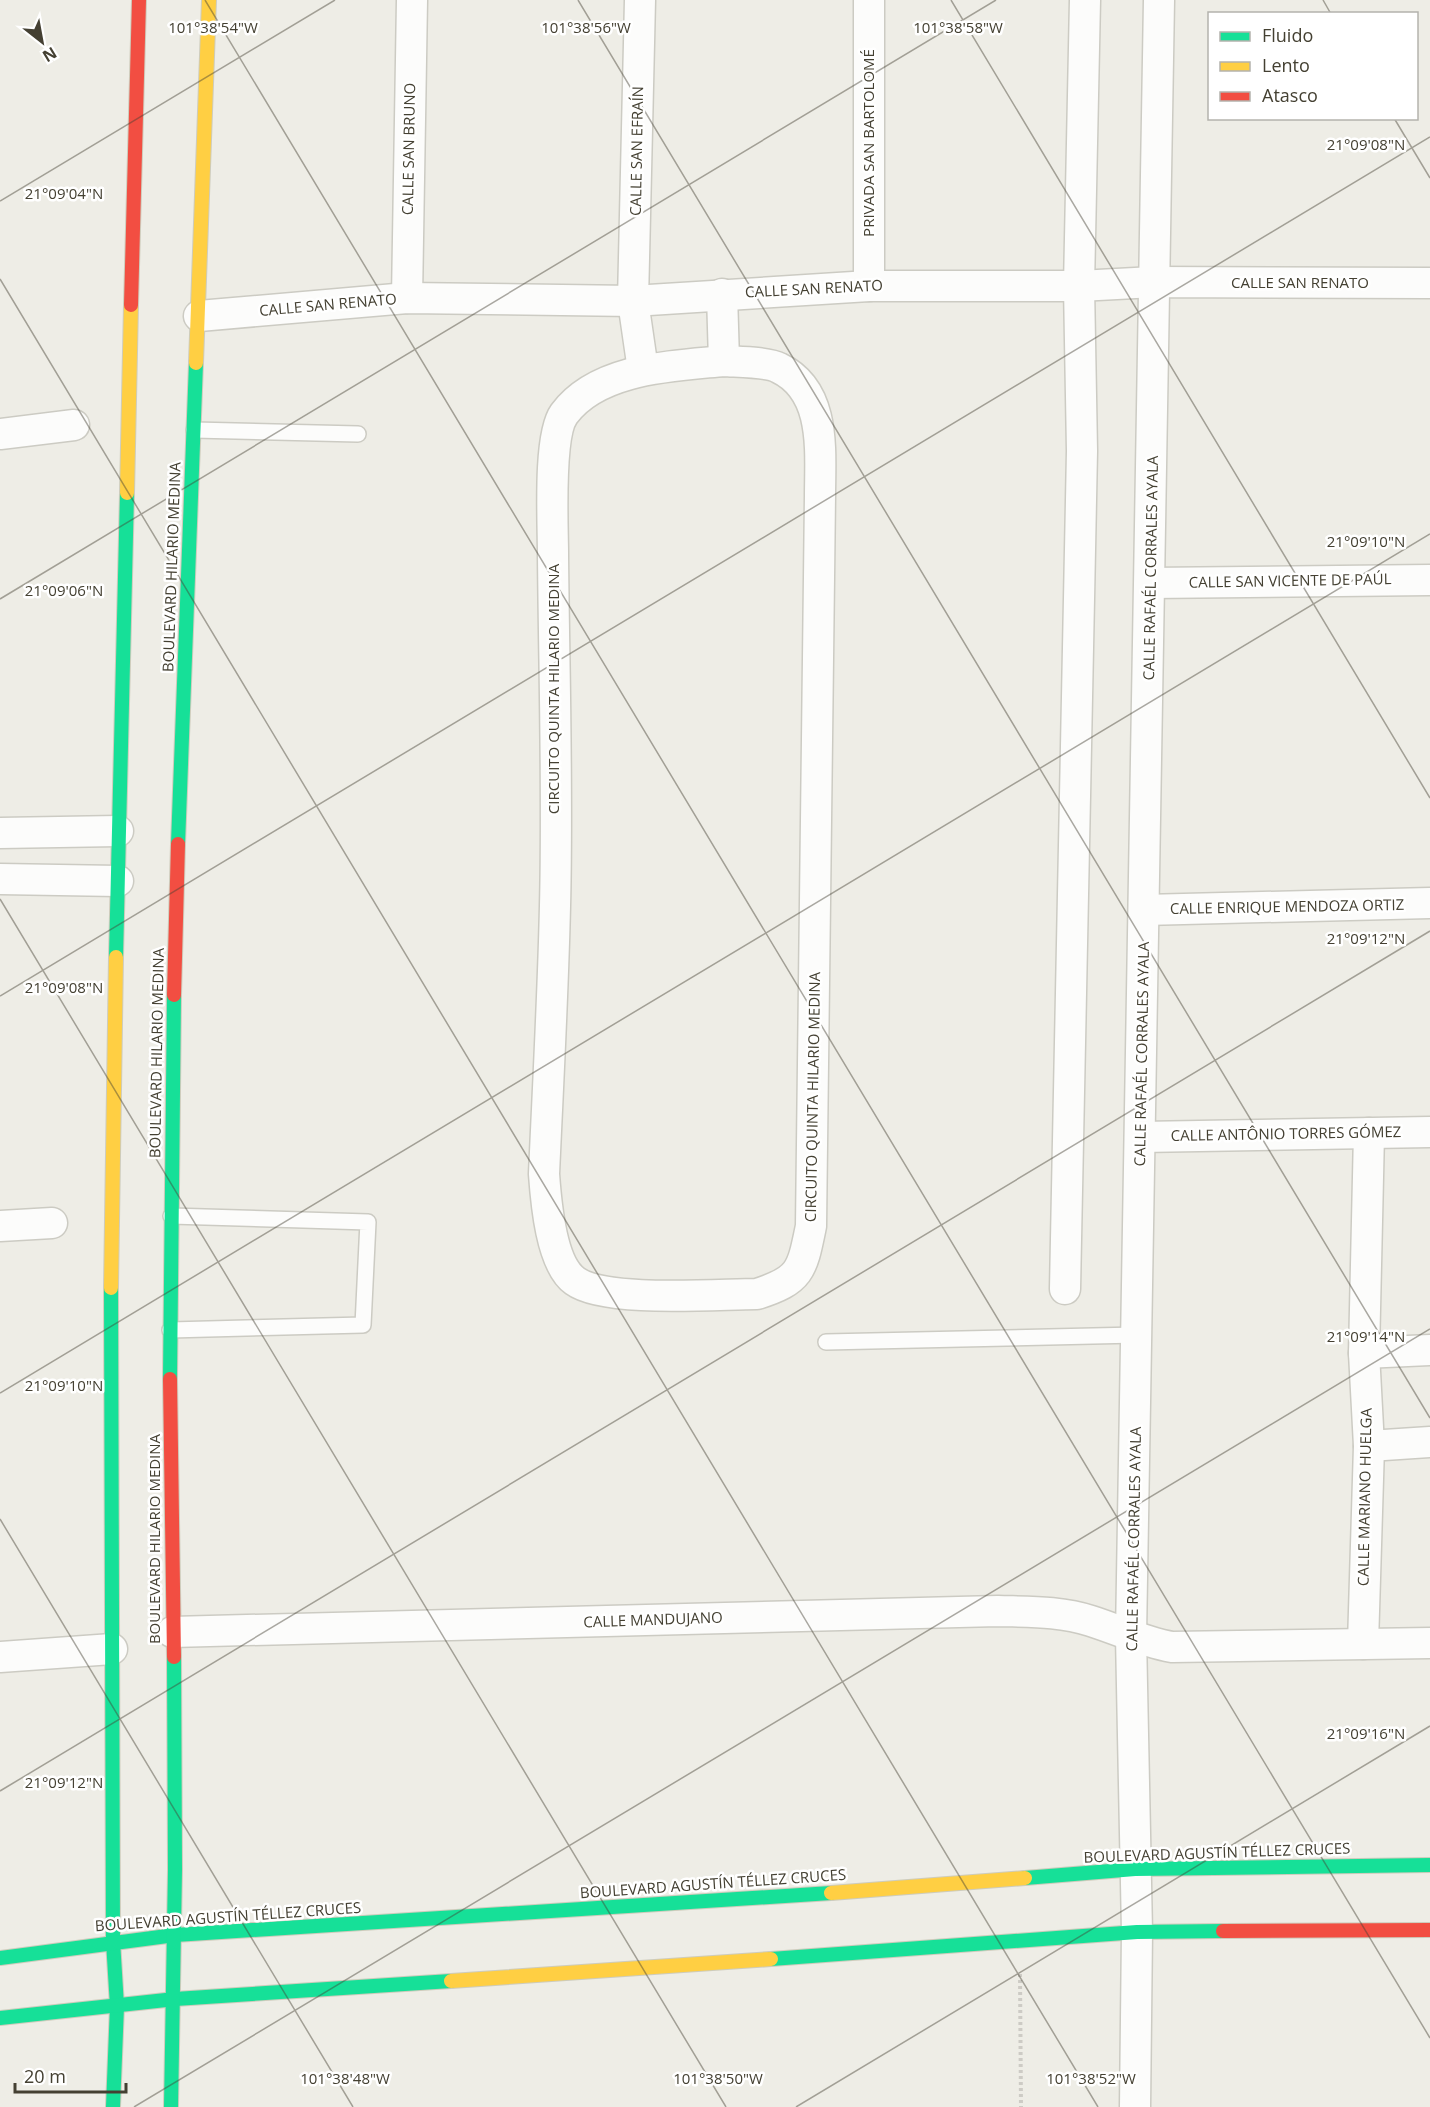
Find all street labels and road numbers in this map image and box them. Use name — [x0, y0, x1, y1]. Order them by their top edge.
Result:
street label: PRIVADA SAN BARTOLOMÉ — [858, 49, 878, 237]
street label: CALLE SAN BRUNO — [397, 83, 419, 215]
street label: CALLE SAN EFRAÍN — [625, 86, 647, 216]
street label: CALLE SAN RENATO — [1231, 272, 1369, 292]
street label: CALLE SAN RENATO — [745, 274, 883, 302]
street label: CALLE SAN RENATO — [258, 288, 398, 320]
street label: CALLE RAFAÉL CORRALES AYALA — [1138, 455, 1162, 681]
street label: BOULEVARD HILARIO MEDINA — [157, 461, 185, 672]
street label: CIRCUITO QUINTA HILARIO MEDINA — [543, 563, 563, 814]
street label: CALLE SAN VICENTE DE PAÚL — [1188, 568, 1392, 592]
street label: CALLE ENRIQUE MENDOZA ORTIZ — [1170, 894, 1404, 918]
street label: CALLE RAFAÉL CORRALES AYALA — [1129, 941, 1153, 1167]
street label: BOULEVARD HILARIO MEDINA — [144, 947, 168, 1158]
street label: CIRCUITO QUINTA HILARIO MEDINA — [800, 971, 824, 1222]
street label: CALLE ANTÔNIO TORRES GÓMEZ — [1171, 1121, 1401, 1145]
street label: CALLE MARIANO HUELGA — [1352, 1407, 1376, 1586]
street label: CALLE RAFAÉL CORRALES AYALA — [1121, 1426, 1145, 1652]
street label: BOULEVARD HILARIO MEDINA — [144, 1433, 164, 1644]
street label: CALLE MANDUJANO — [583, 1607, 723, 1631]
street label: BOULEVARD AGUSTÍN TÉLLEZ CRUCES — [1083, 1837, 1351, 1867]
street label: BOULEVARD AGUSTÍN TÉLLEZ CRUCES — [579, 1864, 847, 1902]
street label: BOULEVARD AGUSTÍN TÉLLEZ CRUCES — [94, 1897, 362, 1935]

